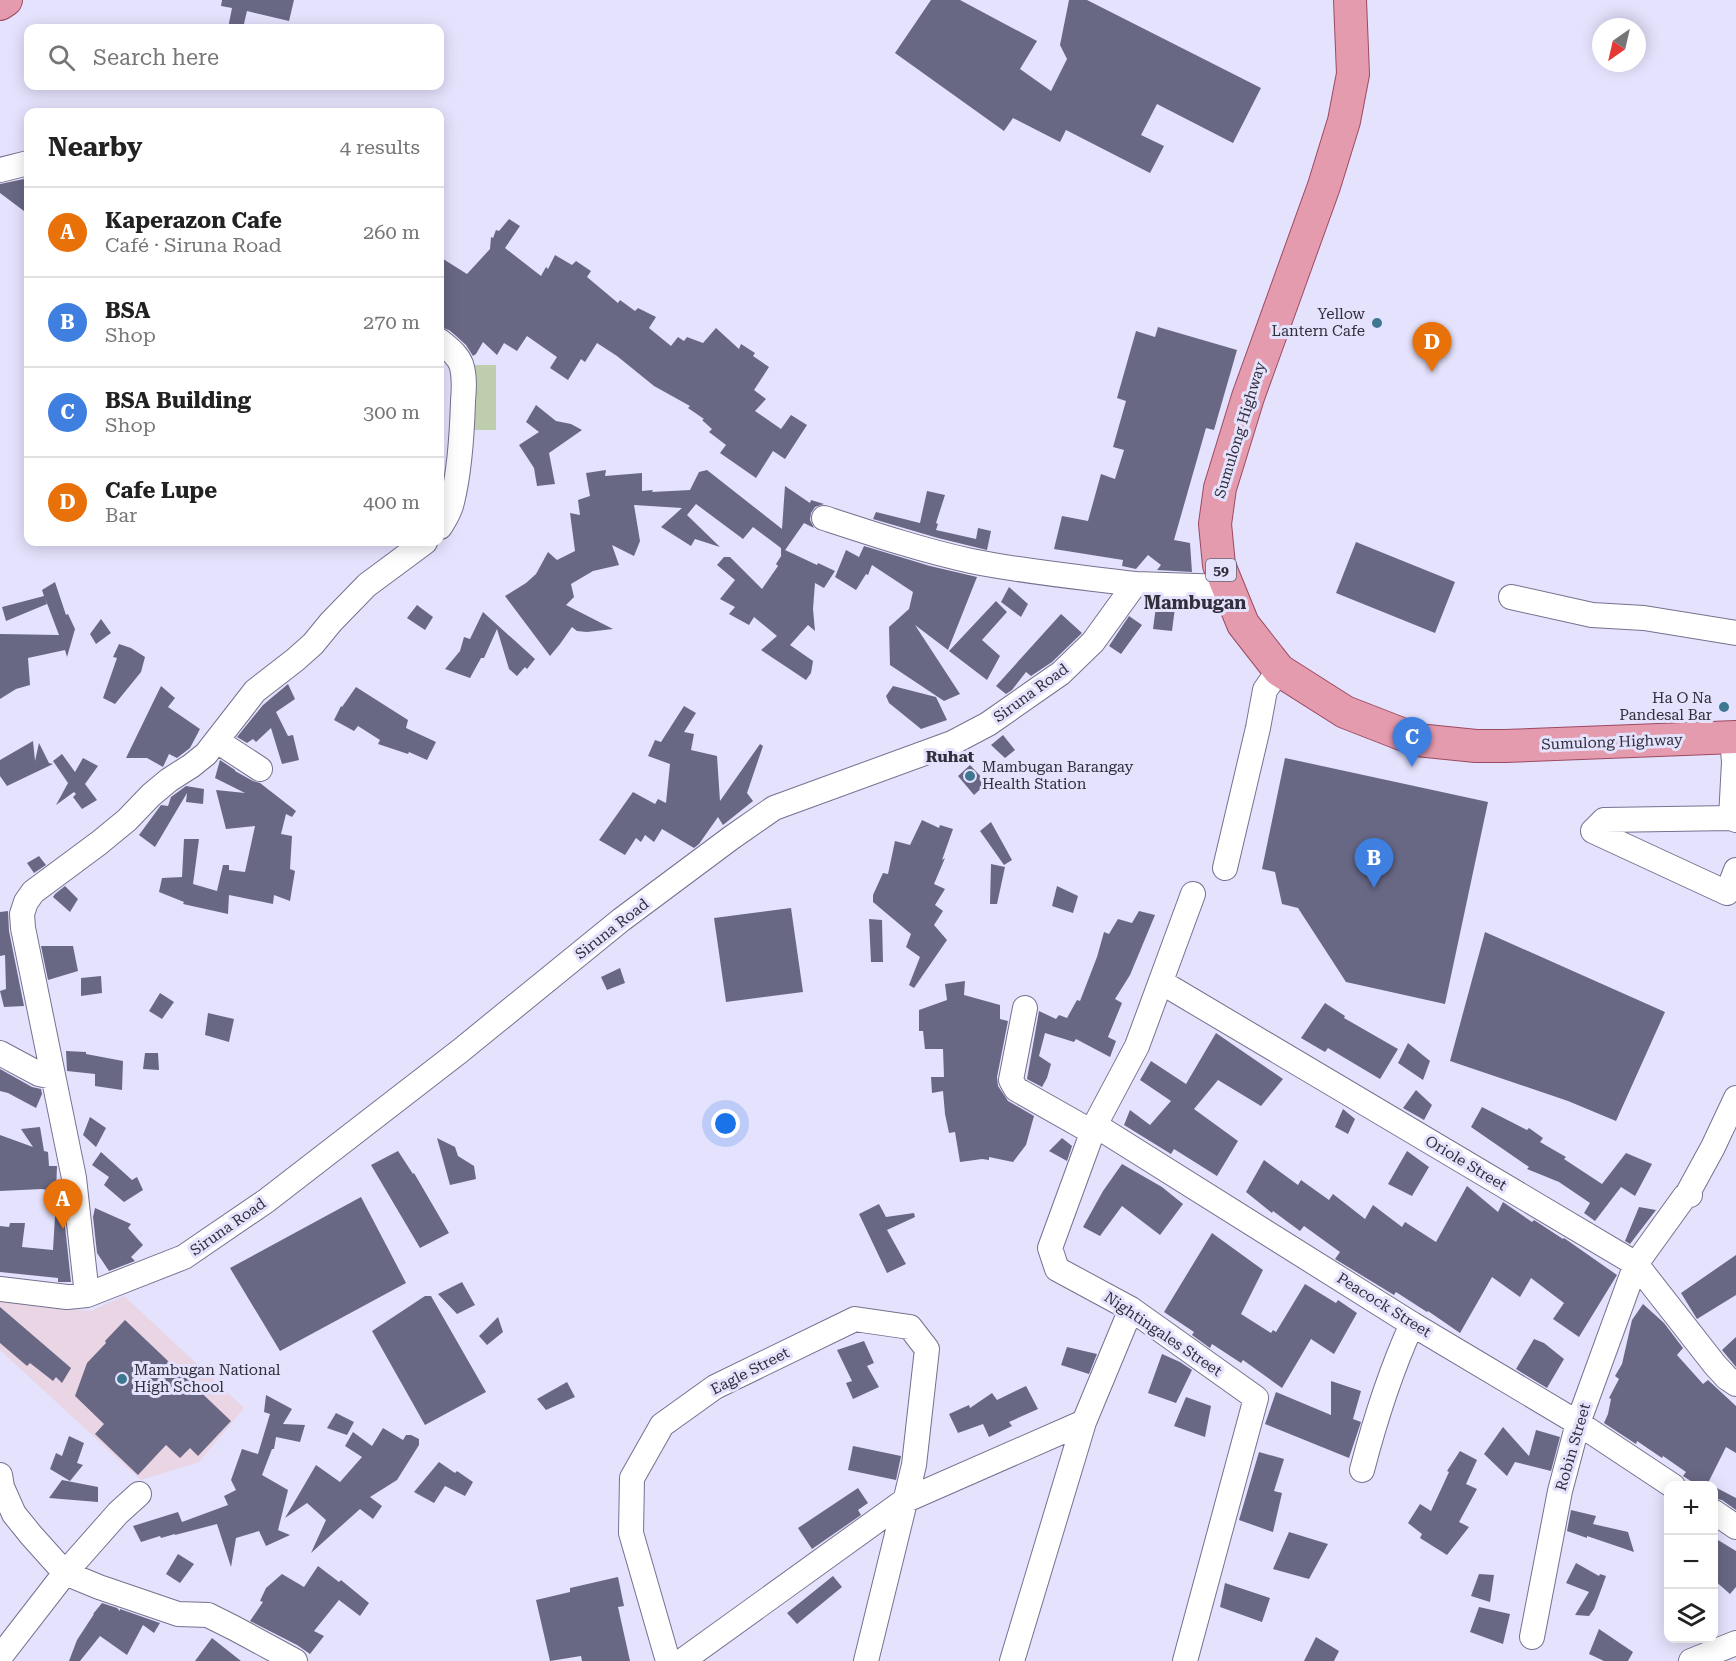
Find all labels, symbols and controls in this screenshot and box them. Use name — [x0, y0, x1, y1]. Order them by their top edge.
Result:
north arrow — [1592, 18, 1646, 72]
search box — [24, 24, 444, 90]
icon: search — [45, 41, 78, 74]
text: Search here — [93, 45, 219, 70]
text: Nearby — [48, 132, 142, 162]
text: 4 results — [340, 135, 420, 159]
text: Kaperazon Cafe — [105, 208, 282, 233]
text: A — [60, 220, 75, 244]
text: 260 m — [363, 220, 420, 244]
text: Café · Siruna Road — [105, 233, 282, 257]
text: BSA — [105, 298, 150, 323]
place label: Yellow Lantern Cafe — [1272, 305, 1366, 340]
text: B — [60, 310, 75, 334]
text: 270 m — [363, 310, 420, 334]
marker: Yellow Lantern Cafe — [1370, 316, 1384, 330]
pin: D — [1412, 322, 1452, 372]
text: Shop — [105, 323, 156, 347]
street label: Sumulong Highway — [1211, 360, 1269, 500]
text: BSA Building — [105, 388, 251, 413]
text: C — [61, 400, 75, 424]
text: 300 m — [363, 400, 420, 424]
text: Shop — [105, 413, 156, 437]
text: Cafe Lupe — [105, 478, 217, 503]
text: D — [59, 490, 76, 514]
text: 400 m — [363, 490, 420, 514]
text: Bar — [105, 503, 137, 527]
road number: 59 — [1206, 559, 1236, 581]
district label: Mambugan — [1144, 592, 1246, 613]
street label: Siruna Road — [990, 660, 1072, 726]
place label: Ha O Na Pandesal Bar — [1619, 689, 1712, 724]
marker: Ha O Na Pandesal Bar — [1717, 700, 1731, 714]
pin: C — [1392, 718, 1432, 767]
street label: Sumulong Highway — [1541, 731, 1683, 753]
district label: Ruhat — [926, 747, 975, 766]
place label: Mambugan Barangay Health Station — [982, 758, 1134, 793]
marker: Mambugan Barangay Health Station — [963, 769, 977, 783]
pin: B — [1354, 838, 1394, 888]
street label: Siruna Road — [572, 895, 653, 963]
your location — [711, 1109, 740, 1138]
street label: Oriole Street — [1422, 1132, 1510, 1195]
pin: A — [44, 1180, 82, 1229]
street label: Siruna Road — [187, 1194, 270, 1260]
street label: Peacock Street — [1334, 1269, 1435, 1341]
street label: Nightingales Street — [1101, 1288, 1226, 1380]
street label: Eagle Street — [708, 1343, 793, 1399]
place label: Mambugan National High School — [134, 1361, 281, 1396]
marker: Mambugan National High School — [115, 1372, 129, 1386]
street label: Robin Street — [1552, 1401, 1594, 1493]
map controls — [1664, 1481, 1718, 1643]
button: + — [1664, 1481, 1718, 1535]
button: − — [1664, 1535, 1718, 1589]
button: layers — [1664, 1589, 1718, 1643]

